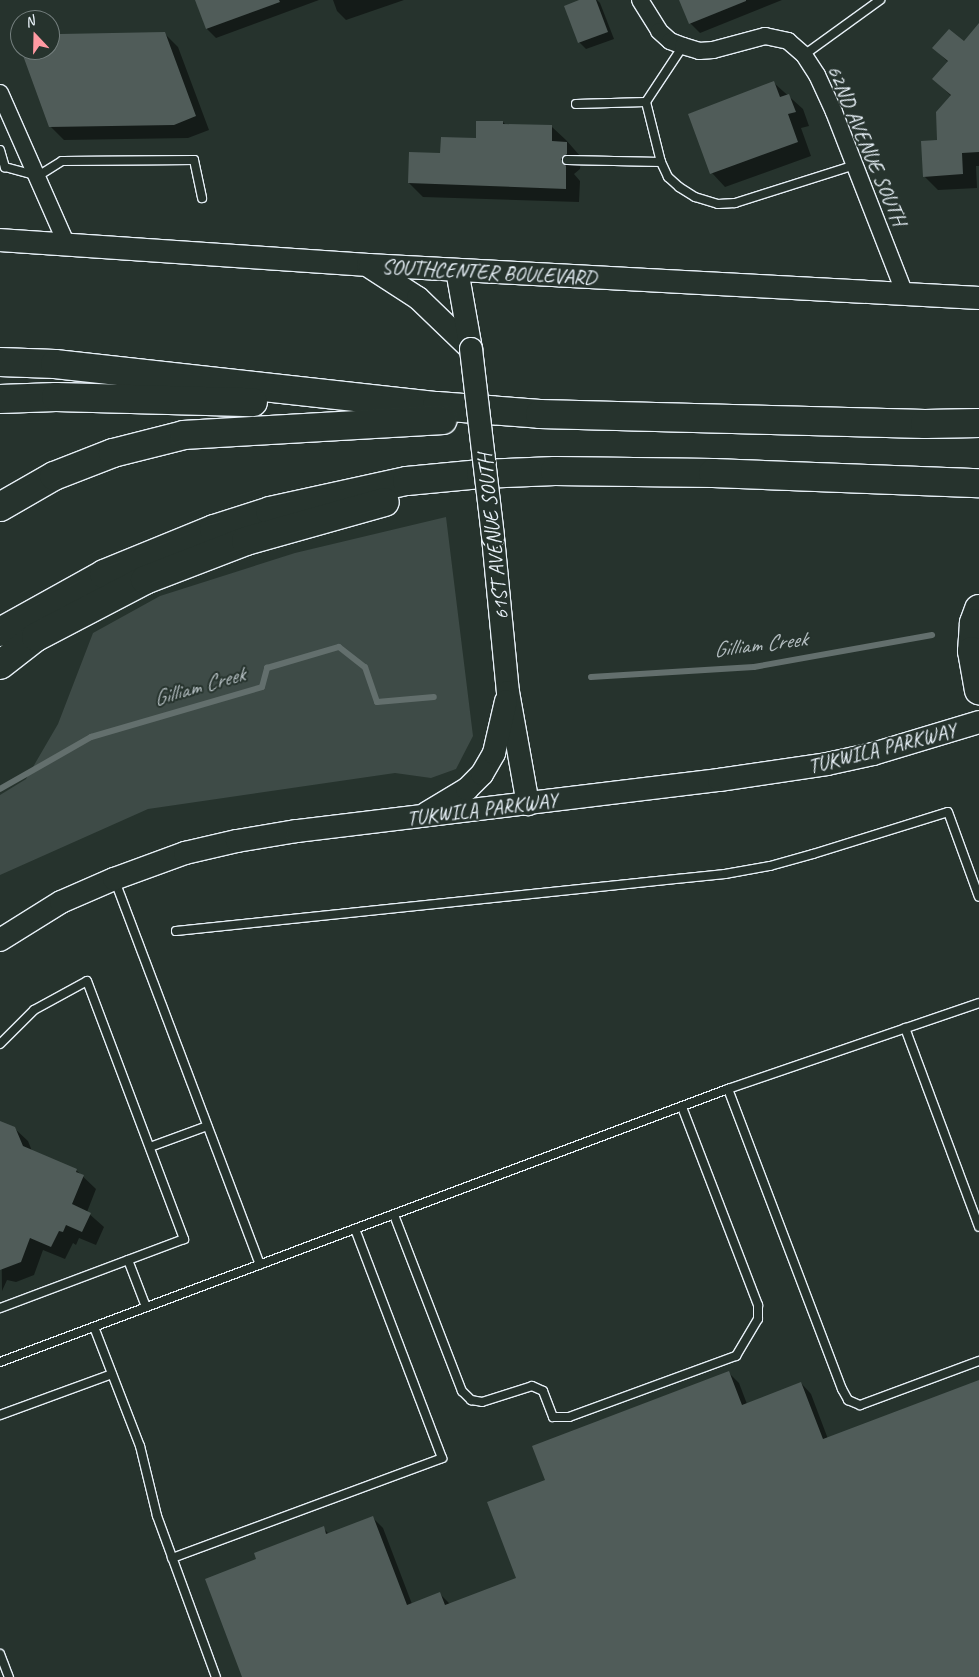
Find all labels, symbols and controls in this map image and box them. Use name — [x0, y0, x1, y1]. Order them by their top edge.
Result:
north arrow — [10, 10, 60, 60]
text: N — [23, 12, 37, 31]
street label: 62ND AVENUE SOUTH — [822, 62, 912, 228]
street label: SOUTHCENTER BOULEVARD — [380, 254, 598, 290]
street label: 61ST AVENUE SOUTH — [472, 453, 514, 621]
water label: Gilliam Creek — [712, 626, 808, 664]
water label: Gilliam Creek — [150, 661, 248, 713]
street label: TUKWILA PARKWAY — [805, 717, 959, 779]
street label: TUKWILA PARKWAY — [405, 787, 559, 831]

